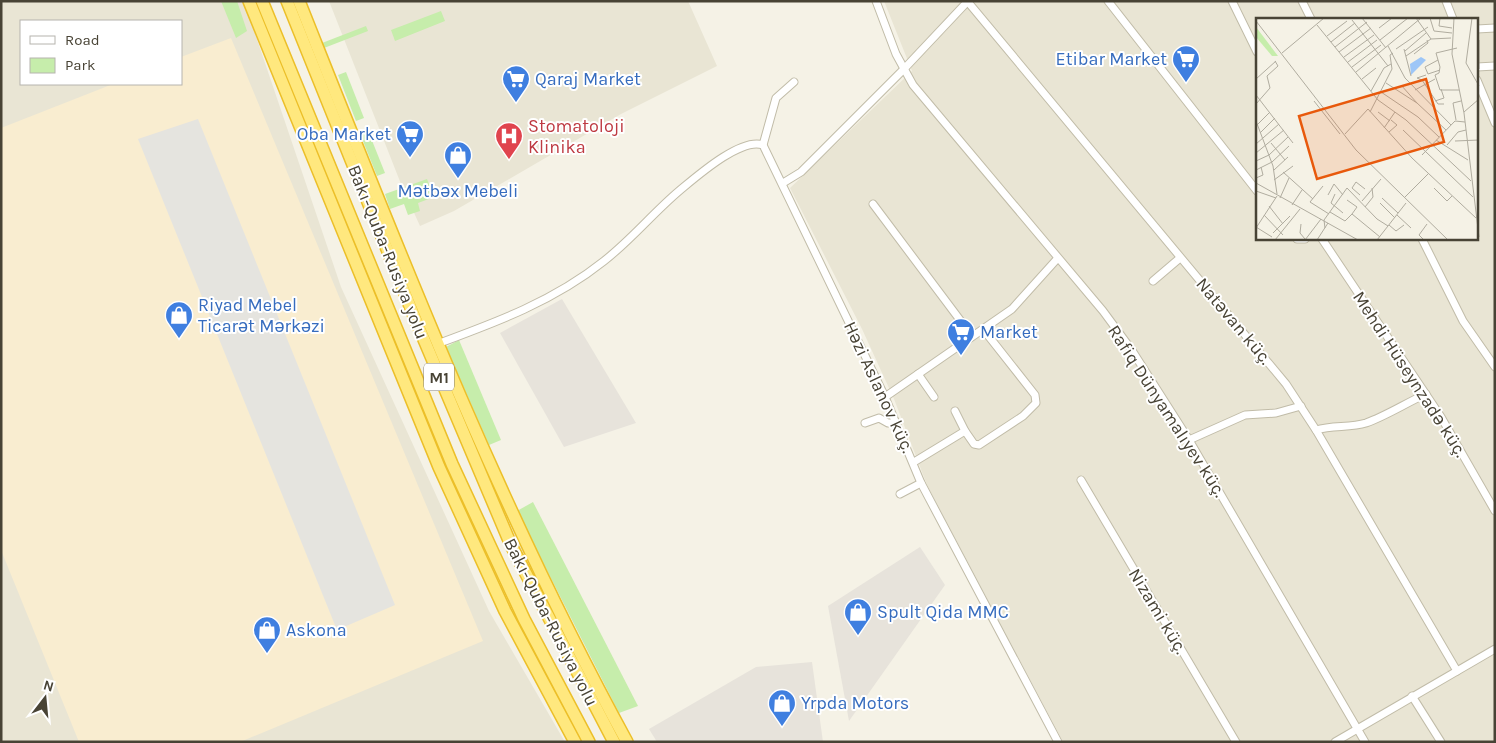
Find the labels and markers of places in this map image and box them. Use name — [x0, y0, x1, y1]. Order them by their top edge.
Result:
supermarket icon: Etibar Market — [1171, 44, 1201, 83]
place label: Etibar Market — [1056, 48, 1167, 70]
supermarket icon: Qaraj Market — [501, 64, 531, 103]
place label: Qaraj Market — [535, 68, 641, 90]
place label: Stomatoloji Klinika — [528, 115, 625, 158]
supermarket icon: Oba Market — [395, 119, 425, 158]
hospital icon: Stomatoloji Klinika — [494, 121, 524, 160]
place label: Oba Market — [297, 123, 391, 145]
shop icon: Mətbəx Mebeli — [443, 140, 473, 179]
place label: Mətbəx Mebeli — [398, 180, 518, 202]
place label: Riyad Mebel Ticarət Mərkəzi — [198, 294, 325, 337]
shop icon: Riyad Mebel Ticarət Mərkəzi — [164, 300, 194, 339]
supermarket icon: Market — [946, 317, 976, 356]
place label: Market — [980, 321, 1038, 343]
shop icon: Spult Qida MMC — [843, 597, 873, 636]
place label: Spult Qida MMC — [877, 601, 1009, 623]
shop icon: Askona — [252, 615, 282, 654]
place label: Askona — [286, 619, 347, 641]
shop icon: Yrpda Motors — [767, 688, 797, 727]
place label: Yrpda Motors — [801, 692, 909, 714]

